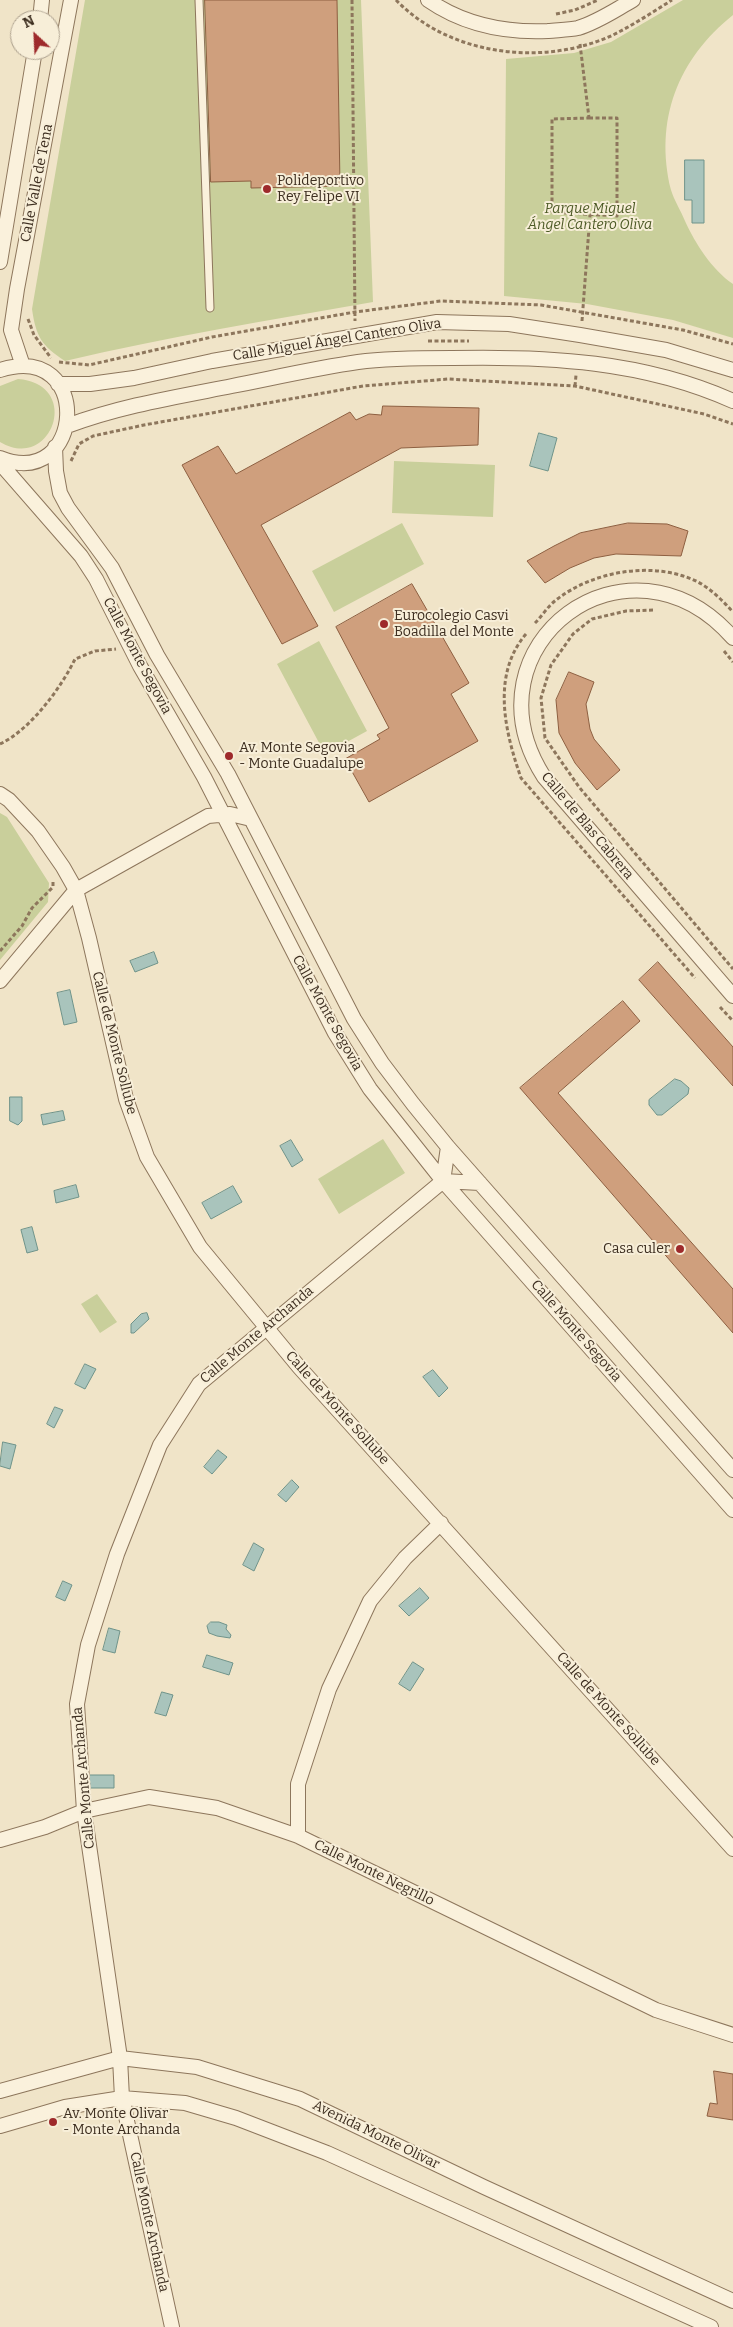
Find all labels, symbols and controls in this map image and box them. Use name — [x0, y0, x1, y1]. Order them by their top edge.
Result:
north arrow — [10, 10, 60, 60]
text: N — [20, 12, 37, 32]
street label: Calle Valle de Tena — [17, 122, 57, 244]
place label: Polideportivo Rey Felipe VI — [277, 173, 364, 206]
marker: Polideportivo Rey Felipe VI — [261, 183, 273, 195]
park label: Parque Miguel Ángel Cantero Oliva — [528, 201, 652, 233]
street label: Calle Miguel Ángel Cantero Oliva — [232, 315, 442, 365]
street label: Calle Monte Segovia — [99, 595, 175, 717]
place label: Eurocolegio Casvi Boadilla del Monte — [394, 608, 514, 640]
marker: Eurocolegio Casvi Boadilla del Monte — [378, 618, 390, 630]
place label: Av. Monte Segovia - Monte Guadalupe — [239, 740, 364, 772]
marker: Av. Monte Segovia - Monte Guadalupe — [223, 750, 235, 762]
street label: Calle de Blas Cabrera — [537, 769, 637, 883]
street label: Calle Monte Segovia — [288, 952, 366, 1074]
street label: Calle de Monte Sollube — [88, 970, 140, 1116]
place label: Casa culer — [603, 1241, 670, 1257]
marker: Casa culer — [674, 1243, 686, 1255]
street label: Calle Monte Segovia — [527, 1277, 625, 1385]
street label: Calle Monte Archanda — [197, 1283, 317, 1387]
street label: Calle de Monte Sollube — [282, 1348, 392, 1468]
street label: Calle de Monte Sollube — [553, 1649, 663, 1769]
street label: Calle Monte Archanda — [69, 1706, 99, 1850]
street label: Calle Monte Negrillo — [311, 1837, 437, 1909]
street label: Avenida Monte Olivar — [310, 2097, 442, 2173]
place label: Av. Monte Olivar - Monte Archanda — [63, 2106, 180, 2138]
marker: Av. Monte Olivar - Monte Archanda — [47, 2116, 59, 2128]
street label: Calle Monte Archanda — [126, 2150, 172, 2294]

